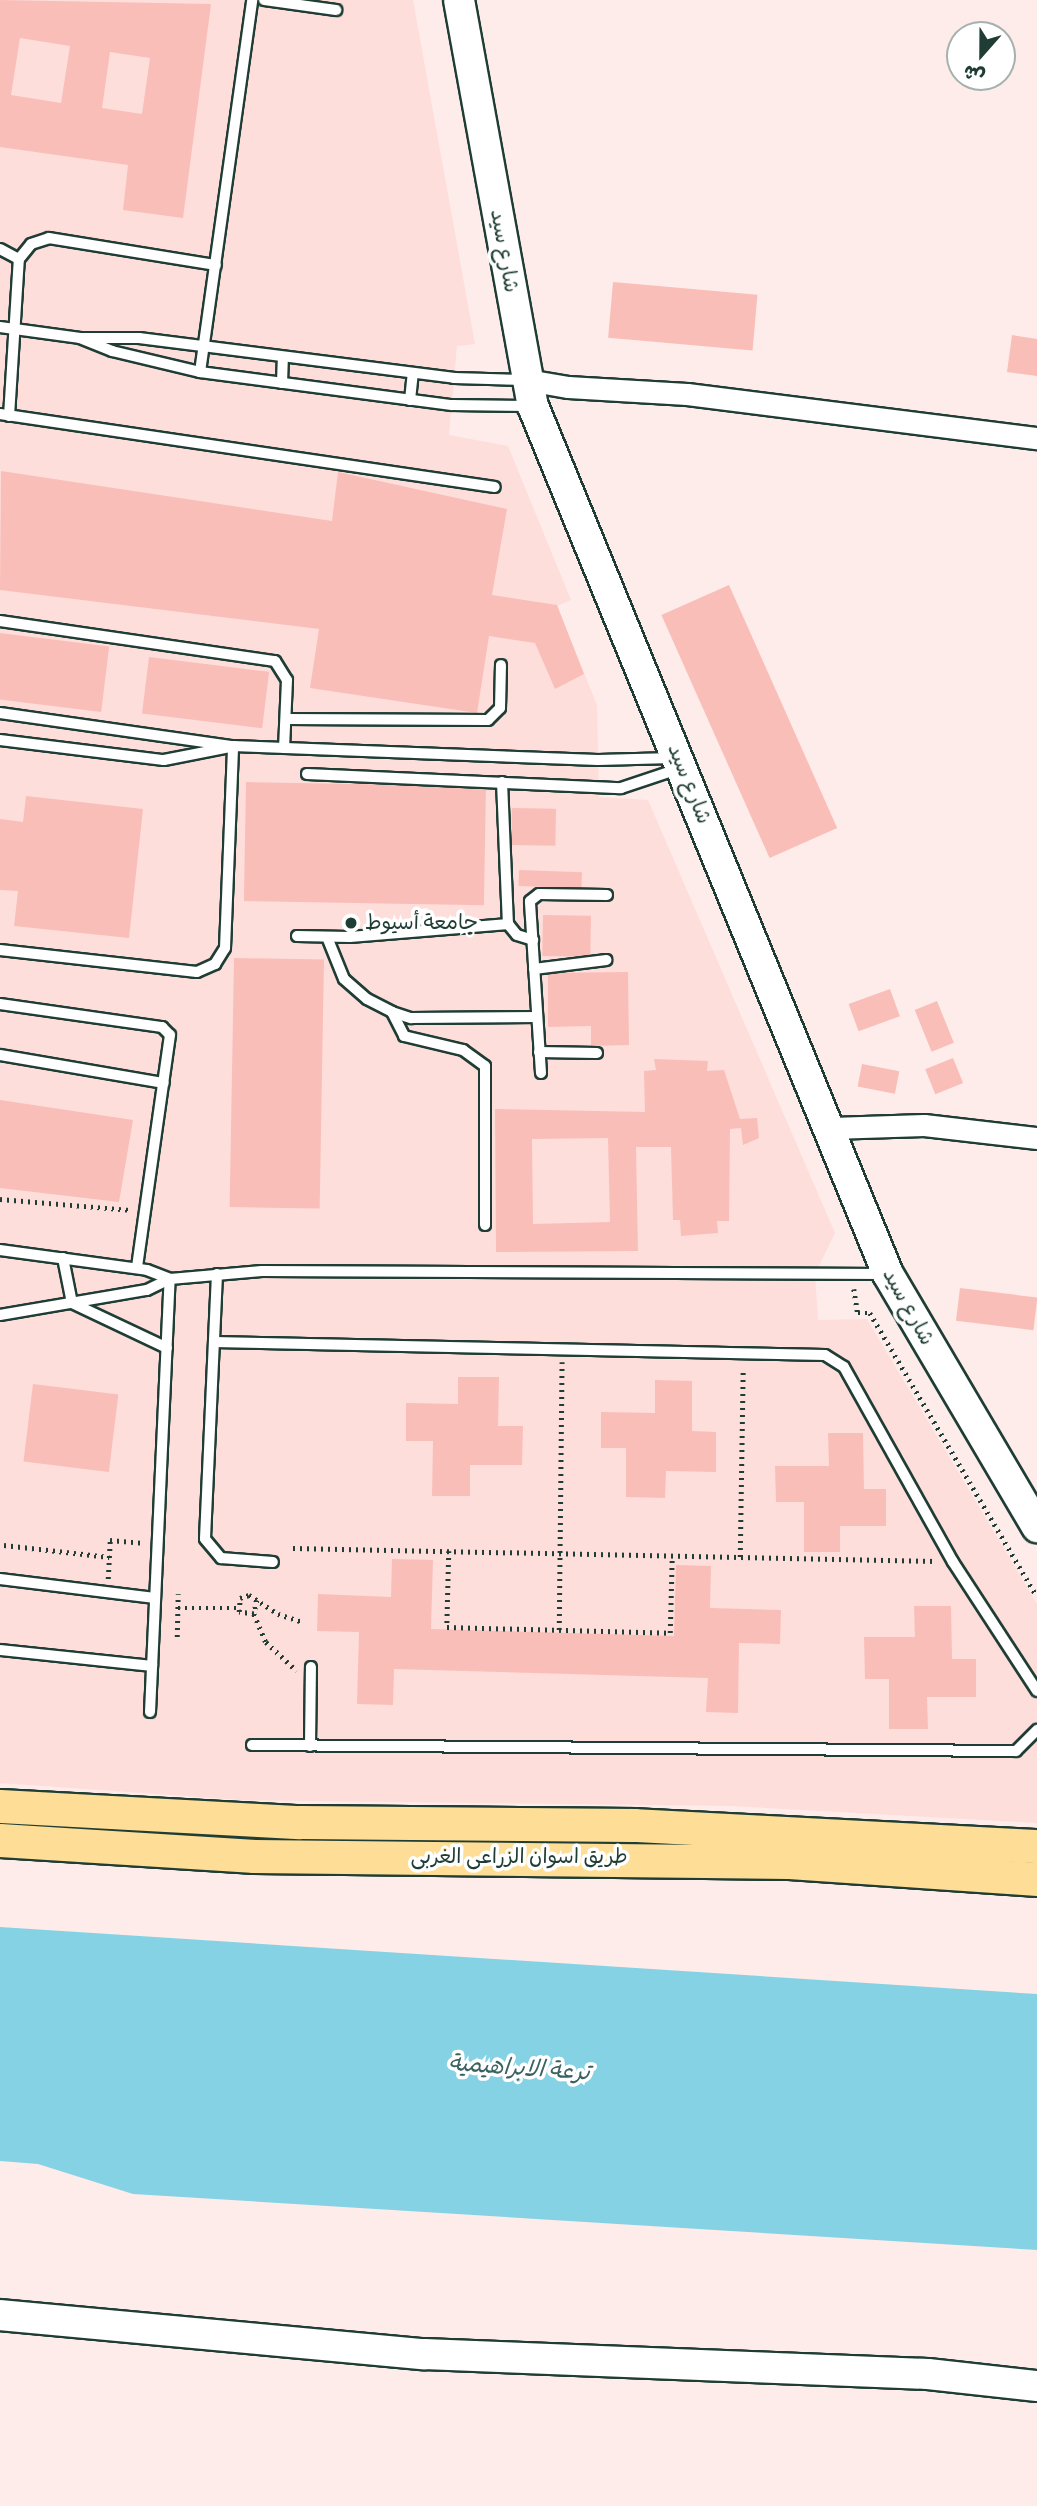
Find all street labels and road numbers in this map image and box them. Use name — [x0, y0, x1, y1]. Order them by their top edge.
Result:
street label: شارع سيد — [484, 207, 524, 295]
street label: شارع سيد — [662, 740, 716, 828]
street label: شارع سيد — [877, 1264, 939, 1350]
street label: طريق اسوان الزراعى الغربى — [410, 1844, 628, 1870]

